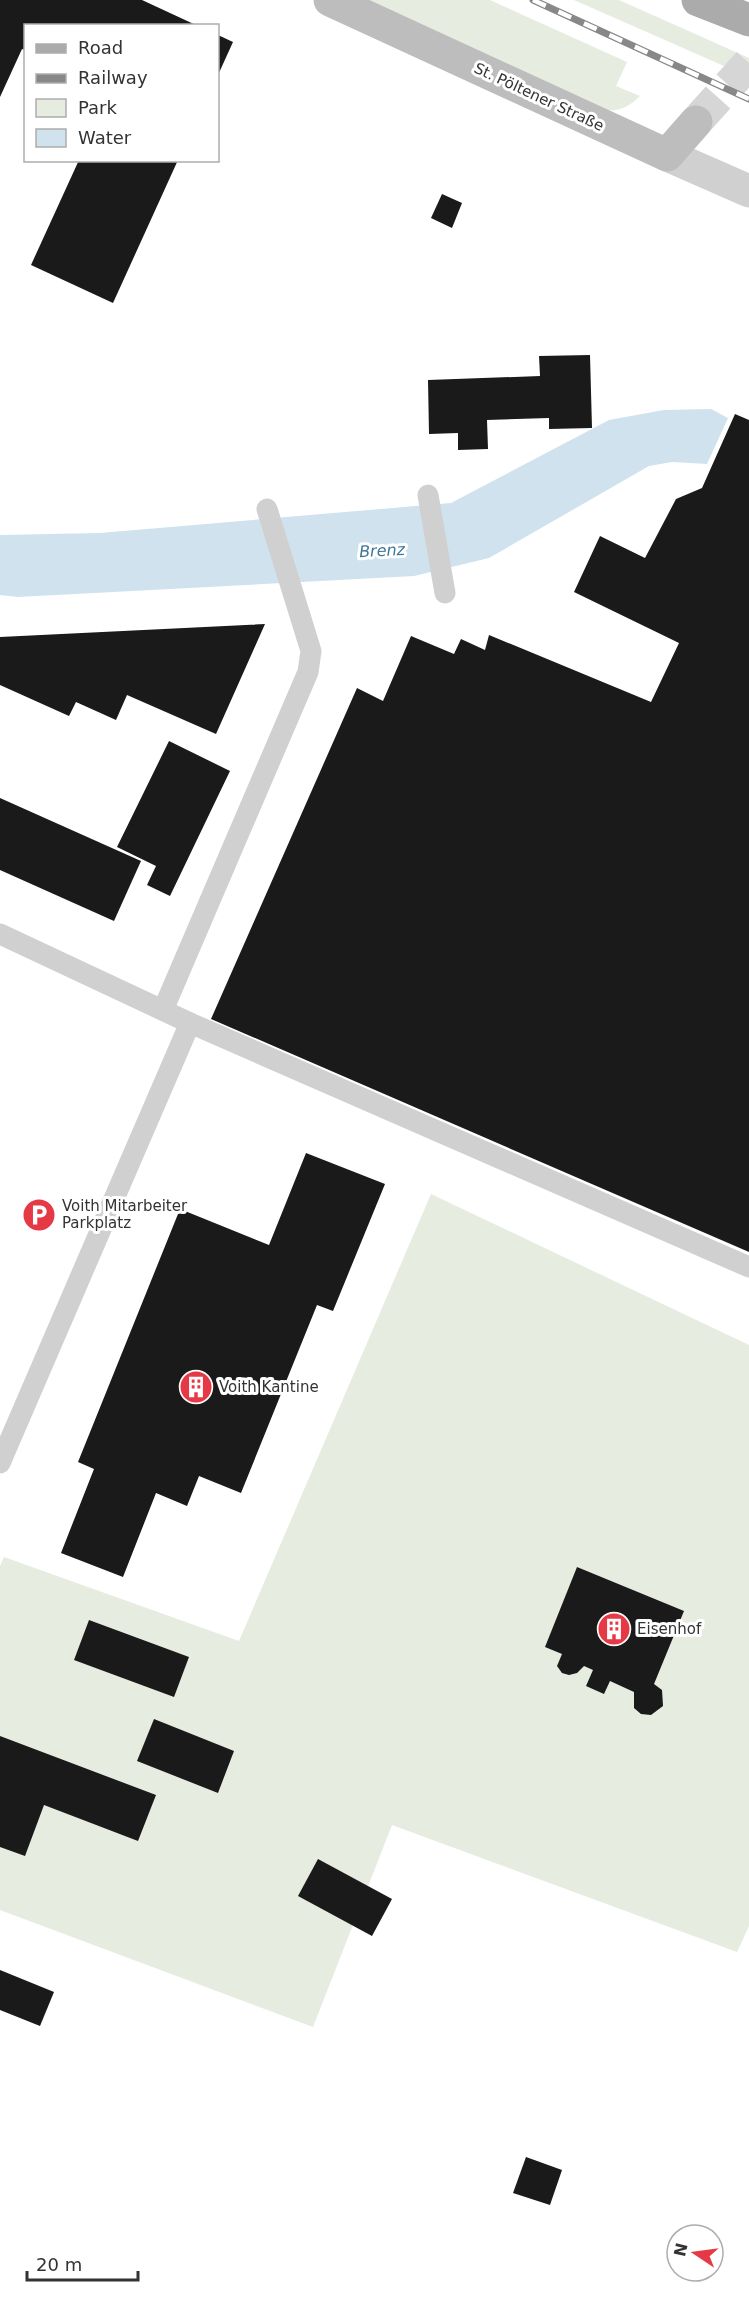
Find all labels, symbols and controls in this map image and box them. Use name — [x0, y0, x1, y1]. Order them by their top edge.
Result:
legend — [24, 24, 219, 162]
text: Road — [78, 37, 123, 58]
street label: St. Pöltener Straße — [471, 59, 607, 135]
text: Railway — [78, 67, 148, 88]
text: Park — [78, 97, 117, 118]
text: Water — [78, 127, 132, 148]
water label: Brenz — [359, 540, 406, 561]
parking icon: Voith Mitarbeiter Parkplatz — [21, 1197, 57, 1233]
place label: Voith Mitarbeiter Parkplatz — [62, 1197, 188, 1232]
building icon: Voith Kantine — [178, 1369, 214, 1405]
place label: Voith Kantine — [219, 1378, 319, 1396]
building icon: Eisenhof — [596, 1611, 632, 1647]
place label: Eisenhof — [637, 1620, 702, 1638]
north arrow — [665, 2223, 725, 2283]
text: N — [670, 2241, 692, 2258]
scale bar — [27, 2244, 138, 2282]
text: 20 m — [36, 2254, 82, 2275]

